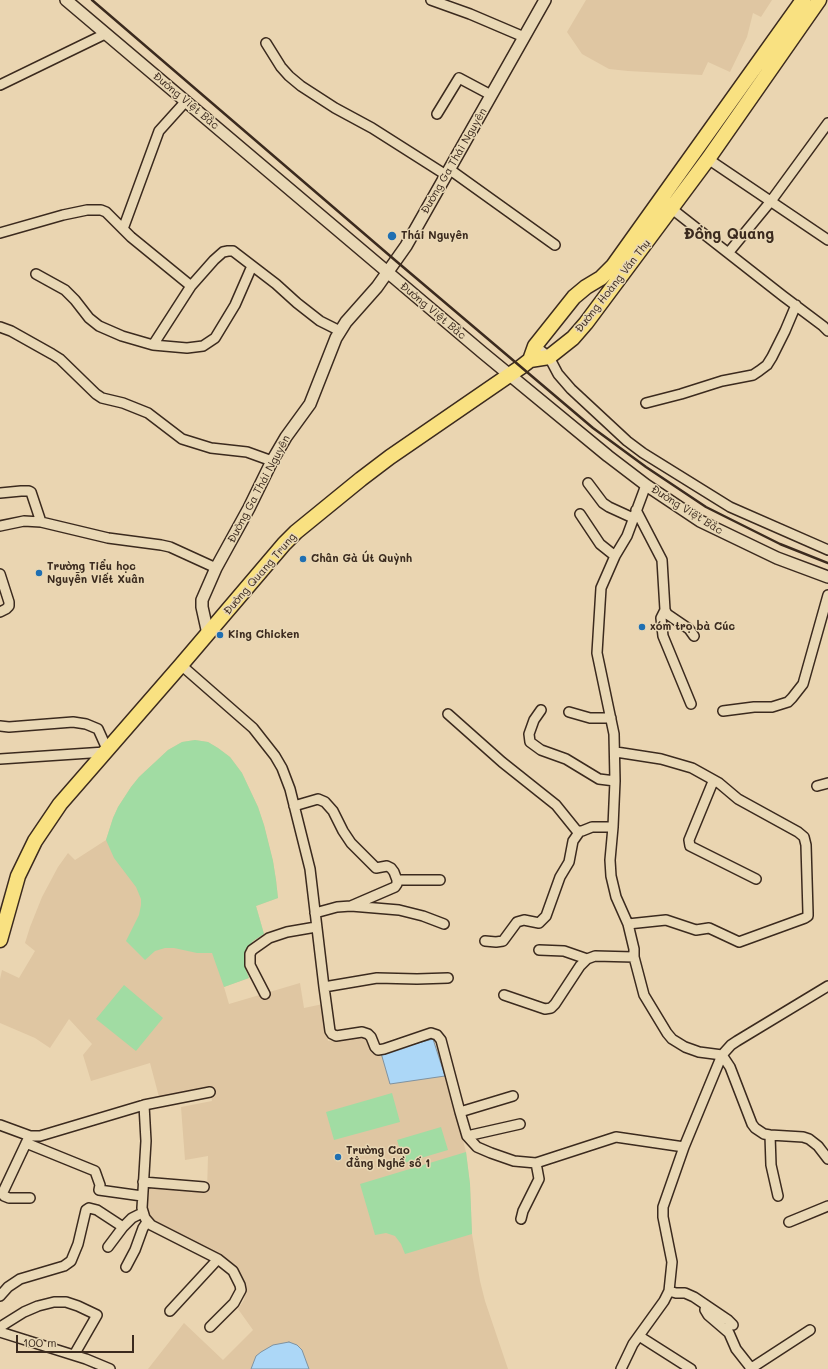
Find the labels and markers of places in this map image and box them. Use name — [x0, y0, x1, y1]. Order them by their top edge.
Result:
place label: Thái Nguyên — [401, 229, 468, 243]
marker: Thái Nguyên — [386, 230, 398, 242]
place label: Chân Gà Út Quỳnh — [311, 552, 412, 566]
marker: Chân Gà Út Quỳnh — [298, 554, 308, 564]
place label: Trường Tiểu học Nguyễn Viết Xuân — [47, 560, 144, 586]
marker: Trường Tiểu học Nguyễn Viết Xuân — [34, 568, 44, 578]
place label: xóm trọ bà Cúc — [650, 620, 735, 634]
marker: xóm trọ bà Cúc — [637, 622, 647, 632]
place label: King Chicken — [228, 628, 299, 642]
marker: King Chicken — [215, 630, 225, 640]
place label: Trường Cao đẳng Nghề số 1 — [346, 1144, 430, 1170]
marker: Trường Cao đẳng Nghề số 1 — [333, 1152, 343, 1162]

